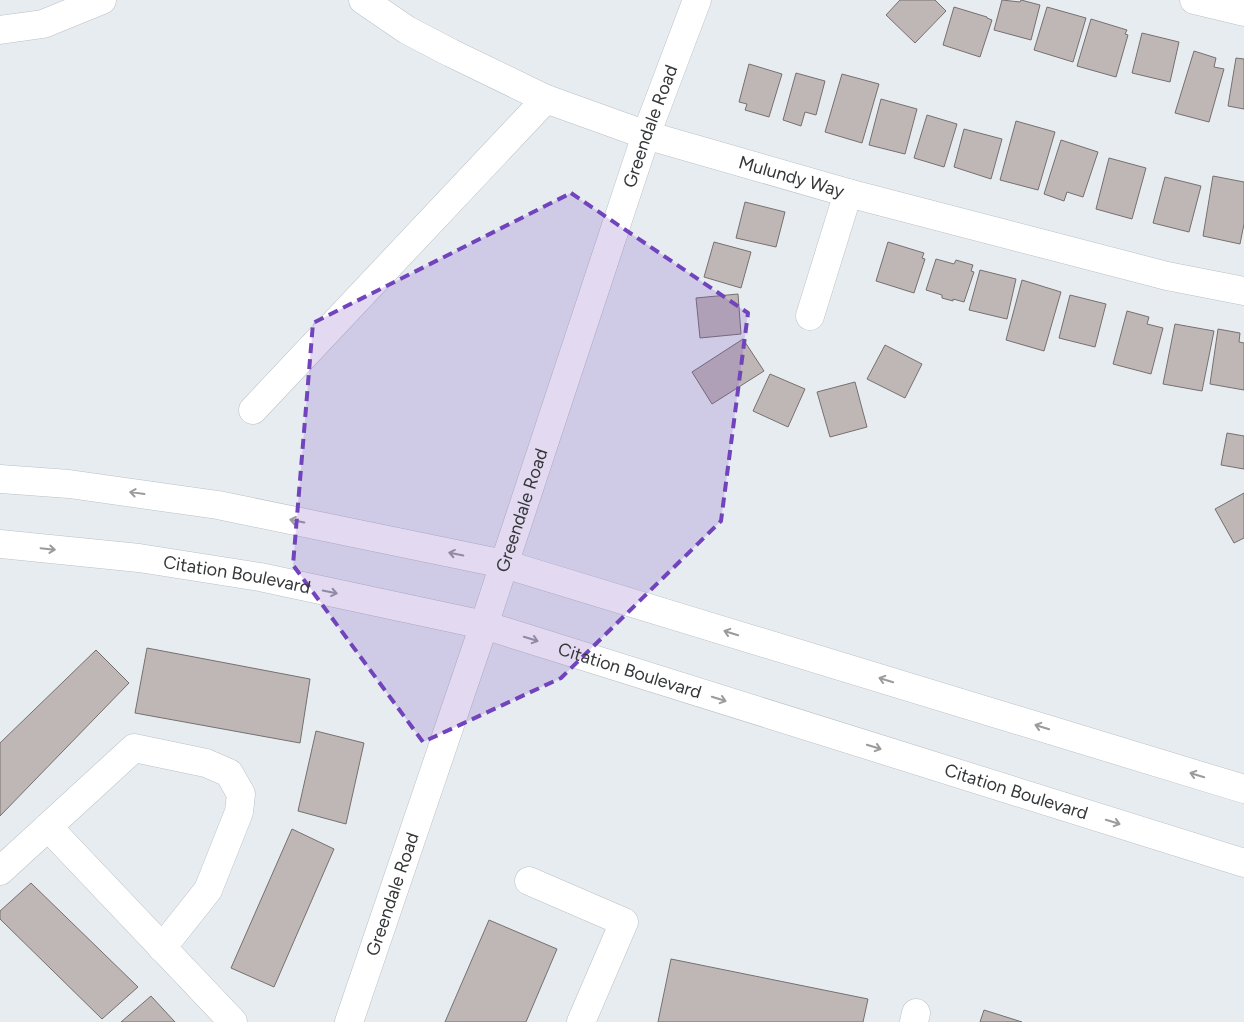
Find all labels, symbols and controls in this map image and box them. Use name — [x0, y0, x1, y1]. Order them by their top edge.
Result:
street label: Greendale Road — [618, 62, 682, 191]
street label: Mulundy Way — [736, 151, 847, 202]
street label: Greendale Road — [491, 446, 553, 575]
one-way arrow — [130, 488, 146, 498]
one-way arrow — [290, 516, 306, 526]
one-way arrow — [40, 544, 56, 554]
one-way arrow — [449, 549, 465, 559]
street label: Citation Boulevard — [162, 551, 313, 599]
one-way arrow — [322, 588, 338, 597]
one-way arrow — [723, 628, 739, 638]
one-way arrow — [522, 635, 538, 645]
street label: Citation Boulevard — [555, 638, 704, 703]
one-way arrow — [879, 675, 895, 685]
one-way arrow — [711, 694, 727, 704]
one-way arrow — [1034, 722, 1050, 732]
one-way arrow — [866, 743, 882, 753]
street label: Citation Boulevard — [942, 759, 1091, 824]
one-way arrow — [1190, 769, 1206, 779]
one-way arrow — [1104, 818, 1120, 827]
street label: Greendale Road — [361, 830, 424, 959]

